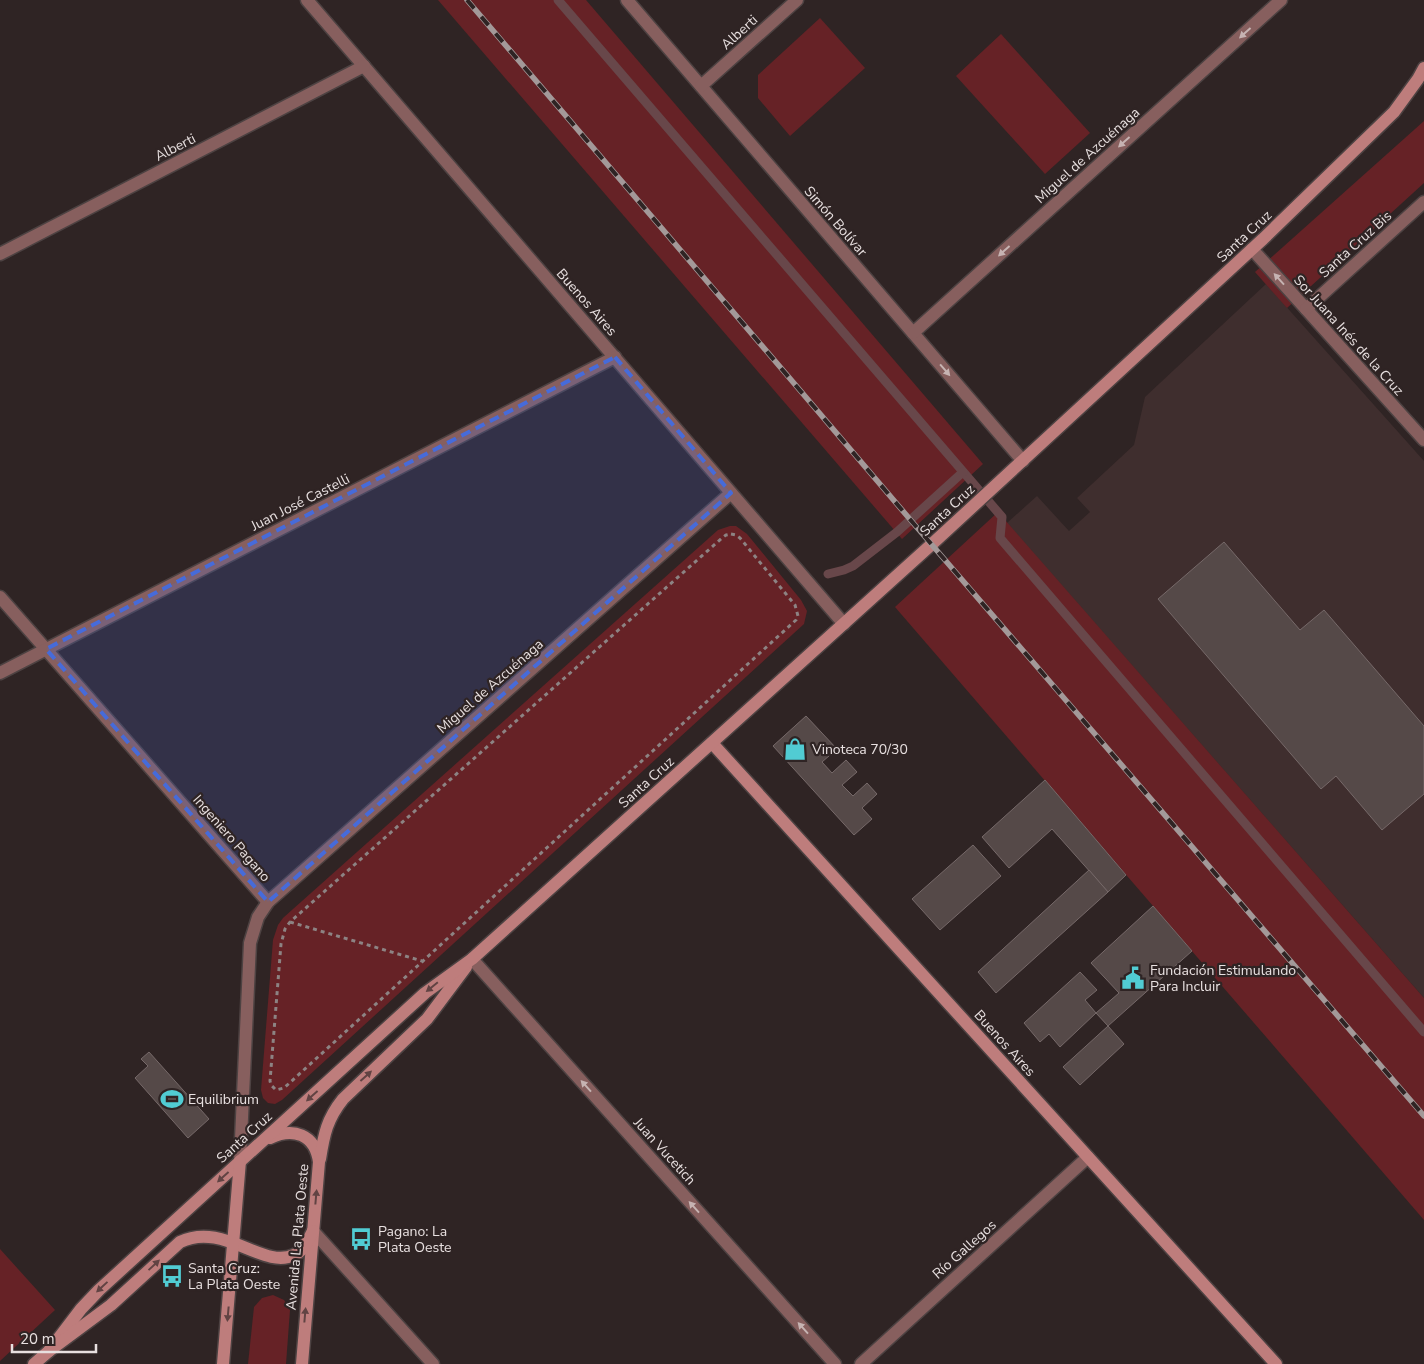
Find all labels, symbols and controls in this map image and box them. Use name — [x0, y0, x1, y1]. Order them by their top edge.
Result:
street label: Alberti — [717, 11, 762, 54]
one-way arrow — [1239, 27, 1251, 39]
street label: Miguel de Azcuénaga — [1031, 103, 1144, 208]
street label: Alberti — [152, 129, 199, 166]
one-way arrow — [1119, 136, 1131, 148]
street label: Simón Bolívar — [800, 182, 871, 261]
street label: Santa Cruz — [1213, 206, 1276, 267]
street label: Santa Cruz Bis — [1315, 206, 1396, 282]
one-way arrow — [998, 245, 1010, 257]
street label: Buenos Aires — [552, 265, 621, 340]
street label: Sor Juana Inés de la Cruz — [1289, 271, 1408, 400]
one-way arrow — [1273, 274, 1285, 286]
one-way arrow — [939, 364, 950, 376]
street label: Juan José Castelli — [247, 469, 353, 536]
street label: Santa Cruz — [916, 480, 979, 541]
street label: Miguel de Azcuénaga — [433, 635, 548, 738]
shop icon: Vinoteca 70/30 — [782, 736, 808, 762]
place label: Vinoteca 70/30 — [811, 740, 908, 759]
street label: Santa Cruz — [614, 752, 679, 812]
street label: Ingeniero Pagano — [189, 791, 275, 886]
place label: Fundación Estimulando Para Incluir — [1150, 961, 1296, 996]
public building icon: Fundación Estimulando Para Incluir — [1120, 965, 1146, 991]
one-way arrow — [426, 981, 439, 992]
street label: Buenos Aires — [970, 1006, 1040, 1081]
one-way arrow — [359, 1070, 371, 1082]
one-way arrow — [580, 1080, 592, 1092]
sports icon: Equilibrium — [159, 1086, 185, 1112]
place label: Equilibrium — [188, 1090, 259, 1109]
one-way arrow — [307, 1090, 319, 1102]
street label: Santa Cruz — [212, 1107, 277, 1167]
street label: Juan Vucetich — [629, 1113, 700, 1189]
street label: Avenida La Plata Oeste — [282, 1163, 313, 1311]
one-way arrow — [217, 1171, 229, 1183]
one-way arrow — [312, 1188, 320, 1204]
one-way arrow — [688, 1201, 700, 1213]
street label: Río Gallegos — [928, 1215, 1001, 1283]
place label: Pagano: La Plata Oeste — [378, 1222, 451, 1257]
bus stop icon: Pagano: La Plata Oeste — [348, 1226, 374, 1252]
one-way arrow — [147, 1259, 159, 1271]
place label: Santa Cruz: La Plata Oeste — [188, 1259, 280, 1294]
bus stop icon: Santa Cruz: La Plata Oeste — [159, 1263, 185, 1289]
one-way arrow — [97, 1281, 109, 1293]
one-way arrow — [223, 1307, 231, 1323]
one-way arrow — [302, 1307, 310, 1323]
scale bar — [12, 1322, 96, 1354]
one-way arrow — [797, 1322, 809, 1334]
text: 20 m — [20, 1329, 55, 1349]

